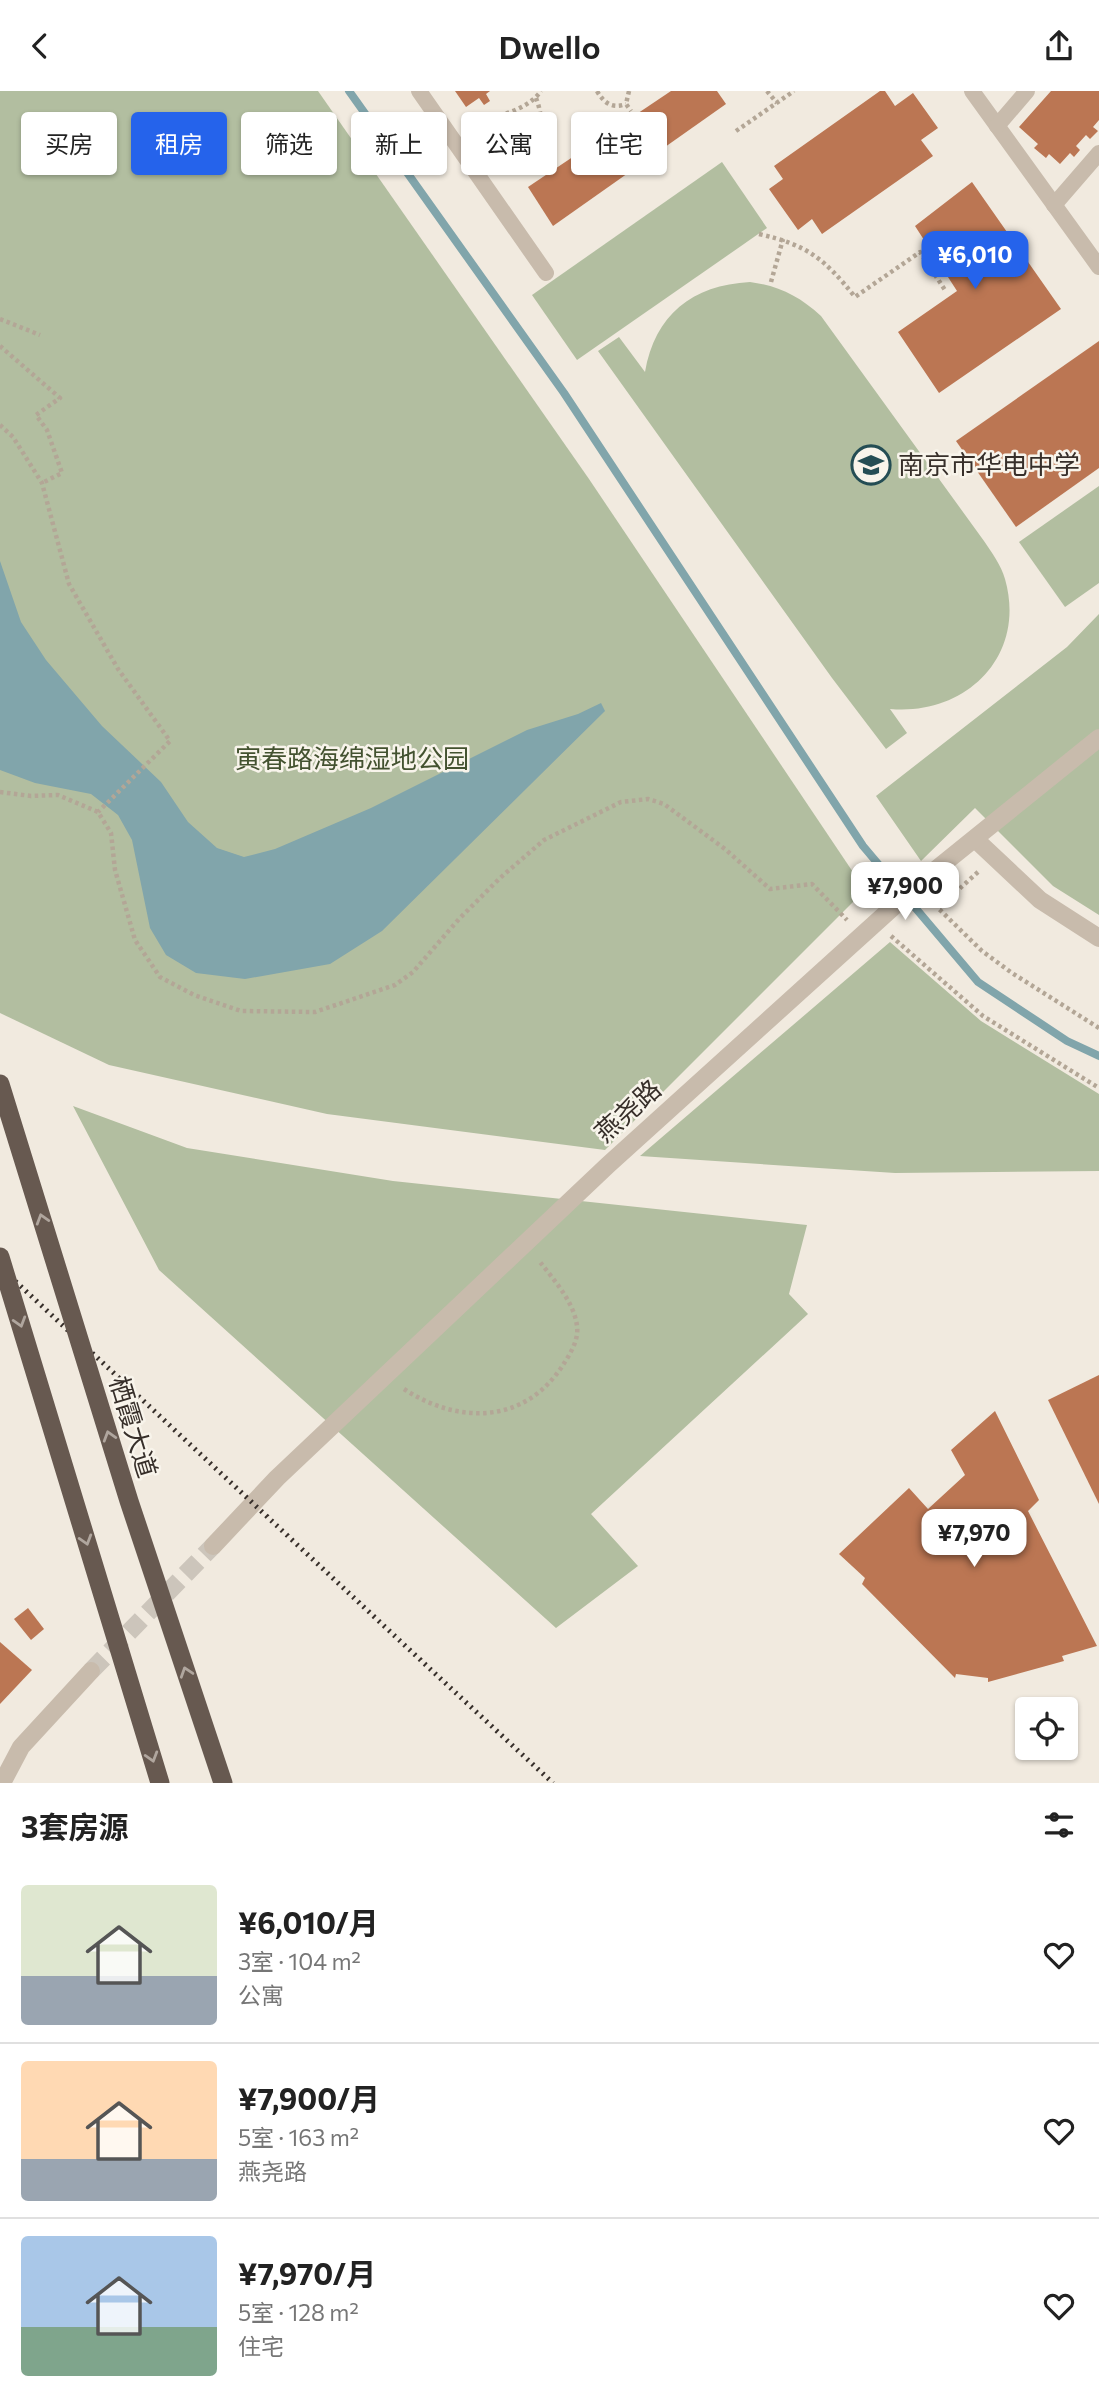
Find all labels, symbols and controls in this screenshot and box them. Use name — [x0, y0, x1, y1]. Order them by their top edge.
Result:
text: Dwello — [498, 26, 601, 66]
icon: back — [21, 27, 59, 65]
icon: share — [1040, 27, 1078, 65]
chip: 买房 — [21, 112, 117, 175]
chip: 租房 — [131, 112, 227, 175]
chip: 筛选 — [241, 112, 337, 175]
chip: 新上 — [351, 112, 447, 175]
chip: 公寓 — [461, 112, 557, 175]
chip: 住宅 — [571, 112, 667, 175]
pin: ¥6,010 — [918, 231, 1032, 291]
text: ¥6,010 — [937, 240, 1013, 268]
school or university icon: 南京市华电中学 — [850, 444, 892, 486]
place label: 南京市华电中学 — [898, 448, 1080, 479]
park label: 寅春路海绵湿地公园 — [235, 742, 469, 773]
pin: ¥7,900 — [848, 863, 962, 922]
text: ¥7,900 — [867, 871, 943, 899]
street label: 燕尧路 — [588, 1072, 666, 1148]
one-way arrow — [35, 1213, 50, 1225]
one-way arrow — [11, 1316, 26, 1328]
street label: 栖霞大道 — [104, 1372, 164, 1481]
one-way arrow — [102, 1430, 117, 1442]
pin: ¥7,970 — [917, 1509, 1031, 1569]
text: ¥7,970 — [938, 1518, 1010, 1546]
one-way arrow — [77, 1533, 92, 1545]
one-way arrow — [180, 1666, 194, 1678]
map controls — [1015, 1697, 1078, 1760]
button: locate — [1015, 1697, 1078, 1760]
one-way arrow — [143, 1751, 158, 1763]
icon: filters — [1040, 1806, 1078, 1844]
text: 3套房源 — [21, 1807, 128, 1844]
text: ¥6,010/月 — [238, 1903, 379, 1940]
icon: home — [77, 1913, 161, 1997]
icon: heart — [1040, 1936, 1078, 1974]
text: 3室 · 104 m² — [238, 1947, 361, 1975]
text: 公寓 — [238, 1981, 284, 2009]
text: ¥7,900/月 — [238, 2079, 380, 2116]
icon: home — [77, 2089, 161, 2173]
icon: heart — [1040, 2112, 1078, 2150]
text: 5室 · 163 m² — [238, 2123, 359, 2151]
text: 燕尧路 — [238, 2157, 307, 2185]
text: ¥7,970/月 — [238, 2254, 376, 2291]
icon: home — [77, 2264, 161, 2348]
icon: heart — [1040, 2287, 1078, 2325]
text: 5室 · 128 m² — [238, 2298, 359, 2326]
text: 住宅 — [238, 2332, 284, 2360]

